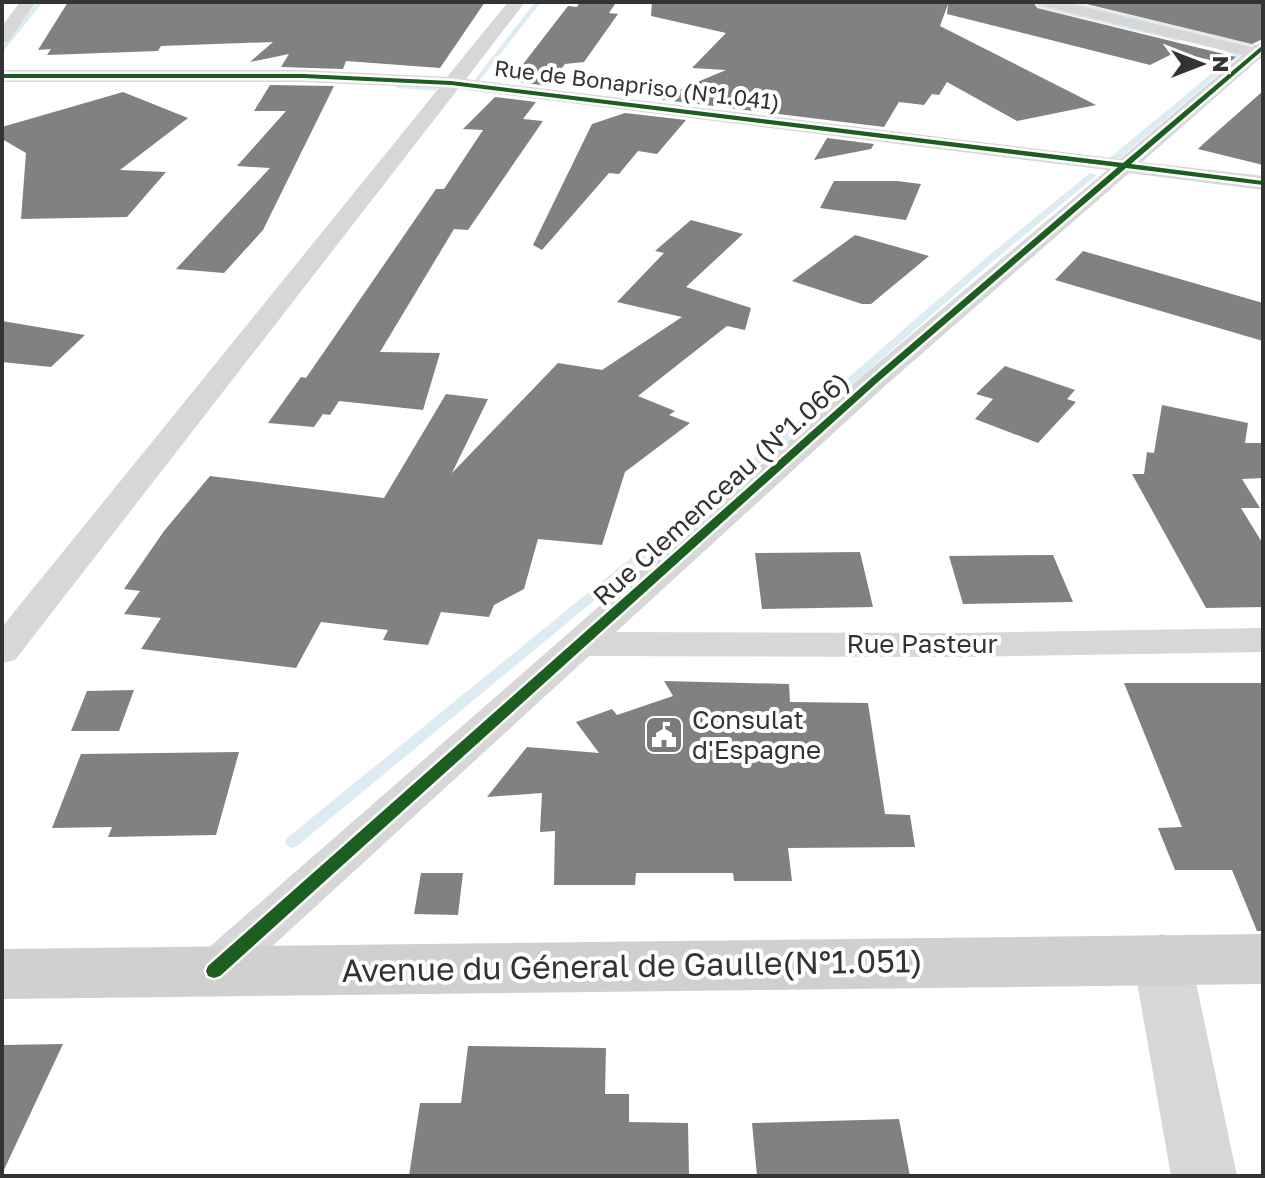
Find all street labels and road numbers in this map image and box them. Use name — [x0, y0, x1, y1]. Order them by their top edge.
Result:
street label: Rue de Bonapriso (N°1.041) — [493, 54, 781, 115]
street label: Rue Clemenceau (N°1.066) — [586, 366, 855, 612]
street label: Rue Pasteur — [846, 628, 998, 659]
street label: Avenue du Géneral de Gaulle(N°1.051) — [341, 941, 923, 989]

